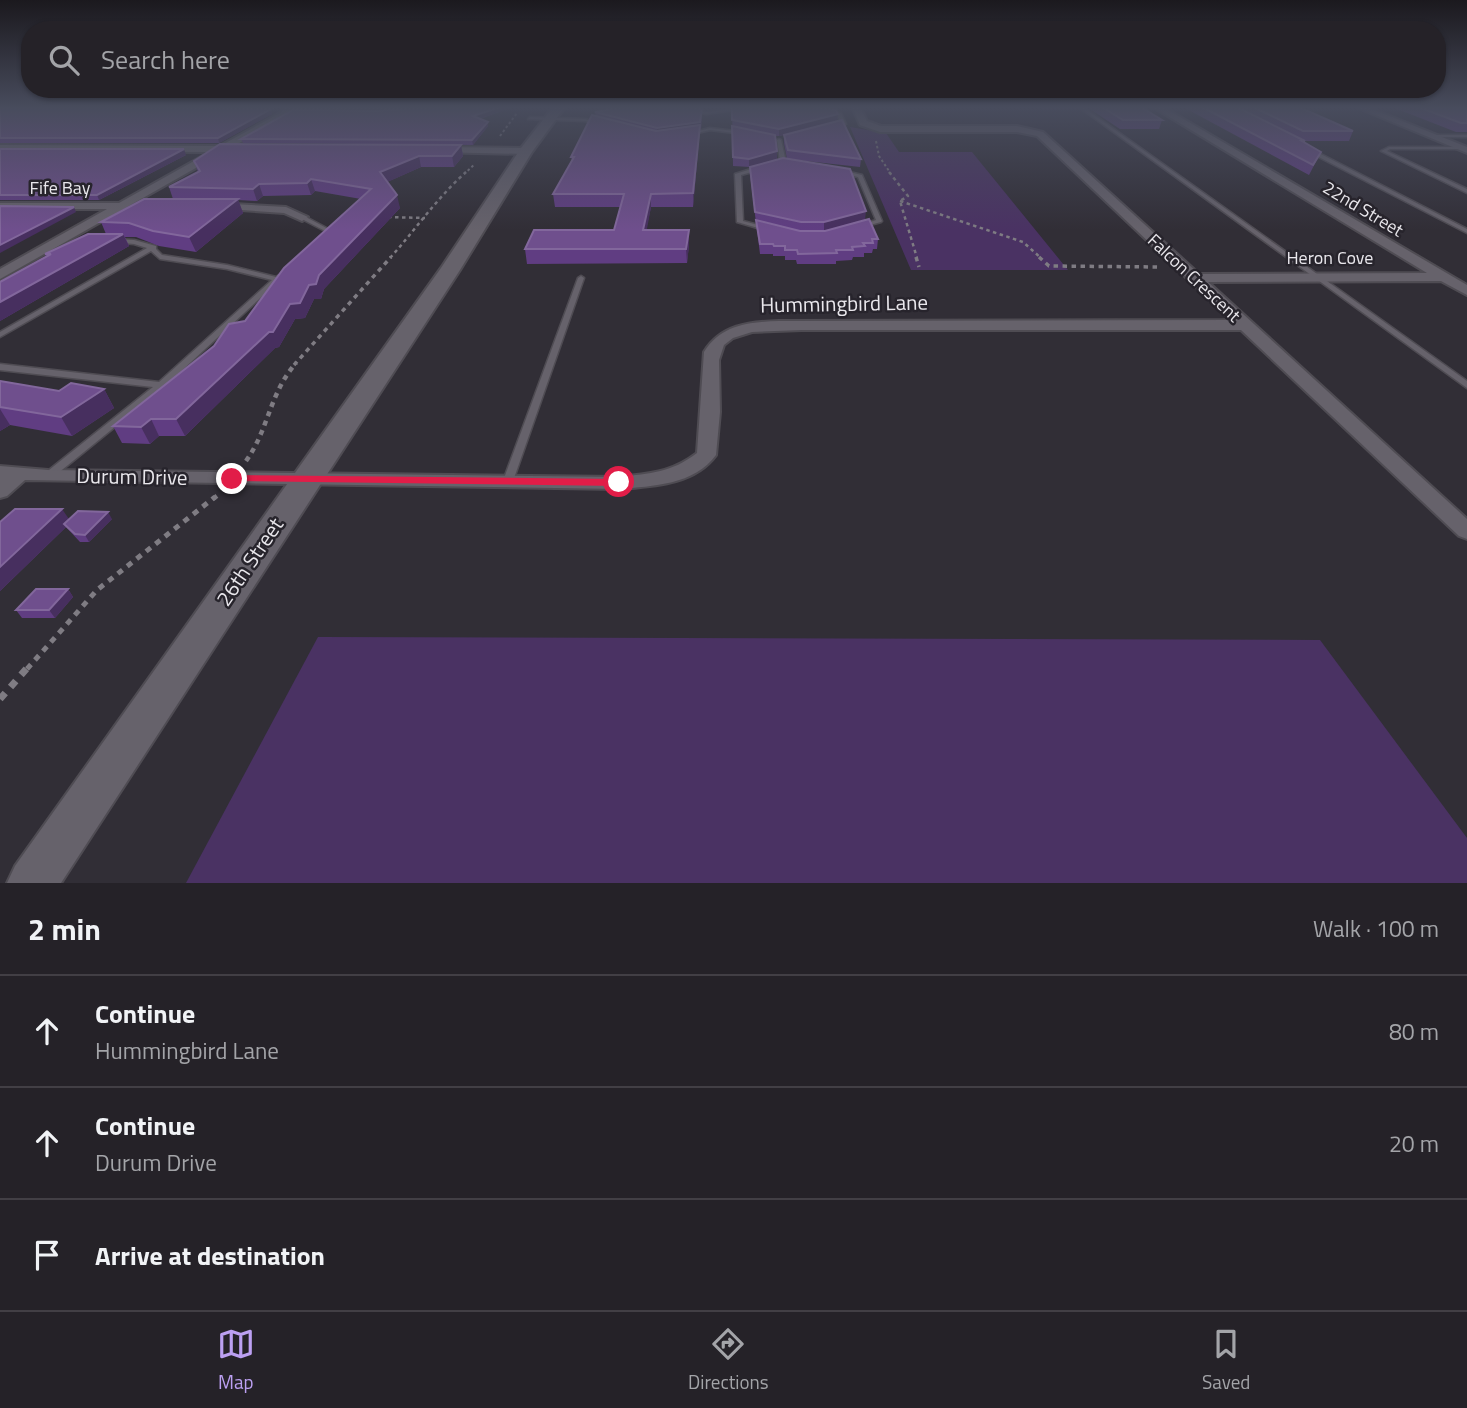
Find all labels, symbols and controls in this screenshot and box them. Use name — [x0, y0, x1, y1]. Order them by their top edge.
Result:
search box — [21, 21, 1446, 98]
text: Search here — [101, 40, 230, 79]
icon: search — [45, 41, 83, 79]
street label: Fife Bay — [30, 174, 91, 201]
street label: 22nd Street — [1318, 174, 1409, 244]
street label: Falcon Crescent — [1142, 227, 1248, 329]
street label: Heron Cove — [1287, 244, 1373, 271]
street label: Hummingbird Lane — [760, 286, 928, 320]
street label: Durum Drive — [76, 459, 188, 493]
route end — [216, 463, 247, 494]
route start — [603, 466, 634, 497]
street label: 26th Street — [208, 510, 291, 612]
text: 2 min — [28, 906, 101, 952]
text: Walk · 100 m — [1313, 911, 1439, 946]
text: Continue — [95, 994, 195, 1033]
icon: ahead — [28, 1012, 66, 1050]
text: 80 m — [1389, 1014, 1439, 1049]
text: Hummingbird Lane — [95, 1033, 279, 1068]
text: Continue — [95, 1106, 195, 1145]
icon: ahead — [28, 1124, 66, 1162]
text: 20 m — [1389, 1126, 1439, 1161]
text: Durum Drive — [95, 1145, 217, 1180]
icon: arrive — [28, 1236, 66, 1274]
text: Arrive at destination — [95, 1236, 325, 1275]
tab: Map — [217, 1325, 255, 1396]
tab: Directions — [688, 1325, 769, 1396]
tab: Saved — [1202, 1325, 1250, 1396]

